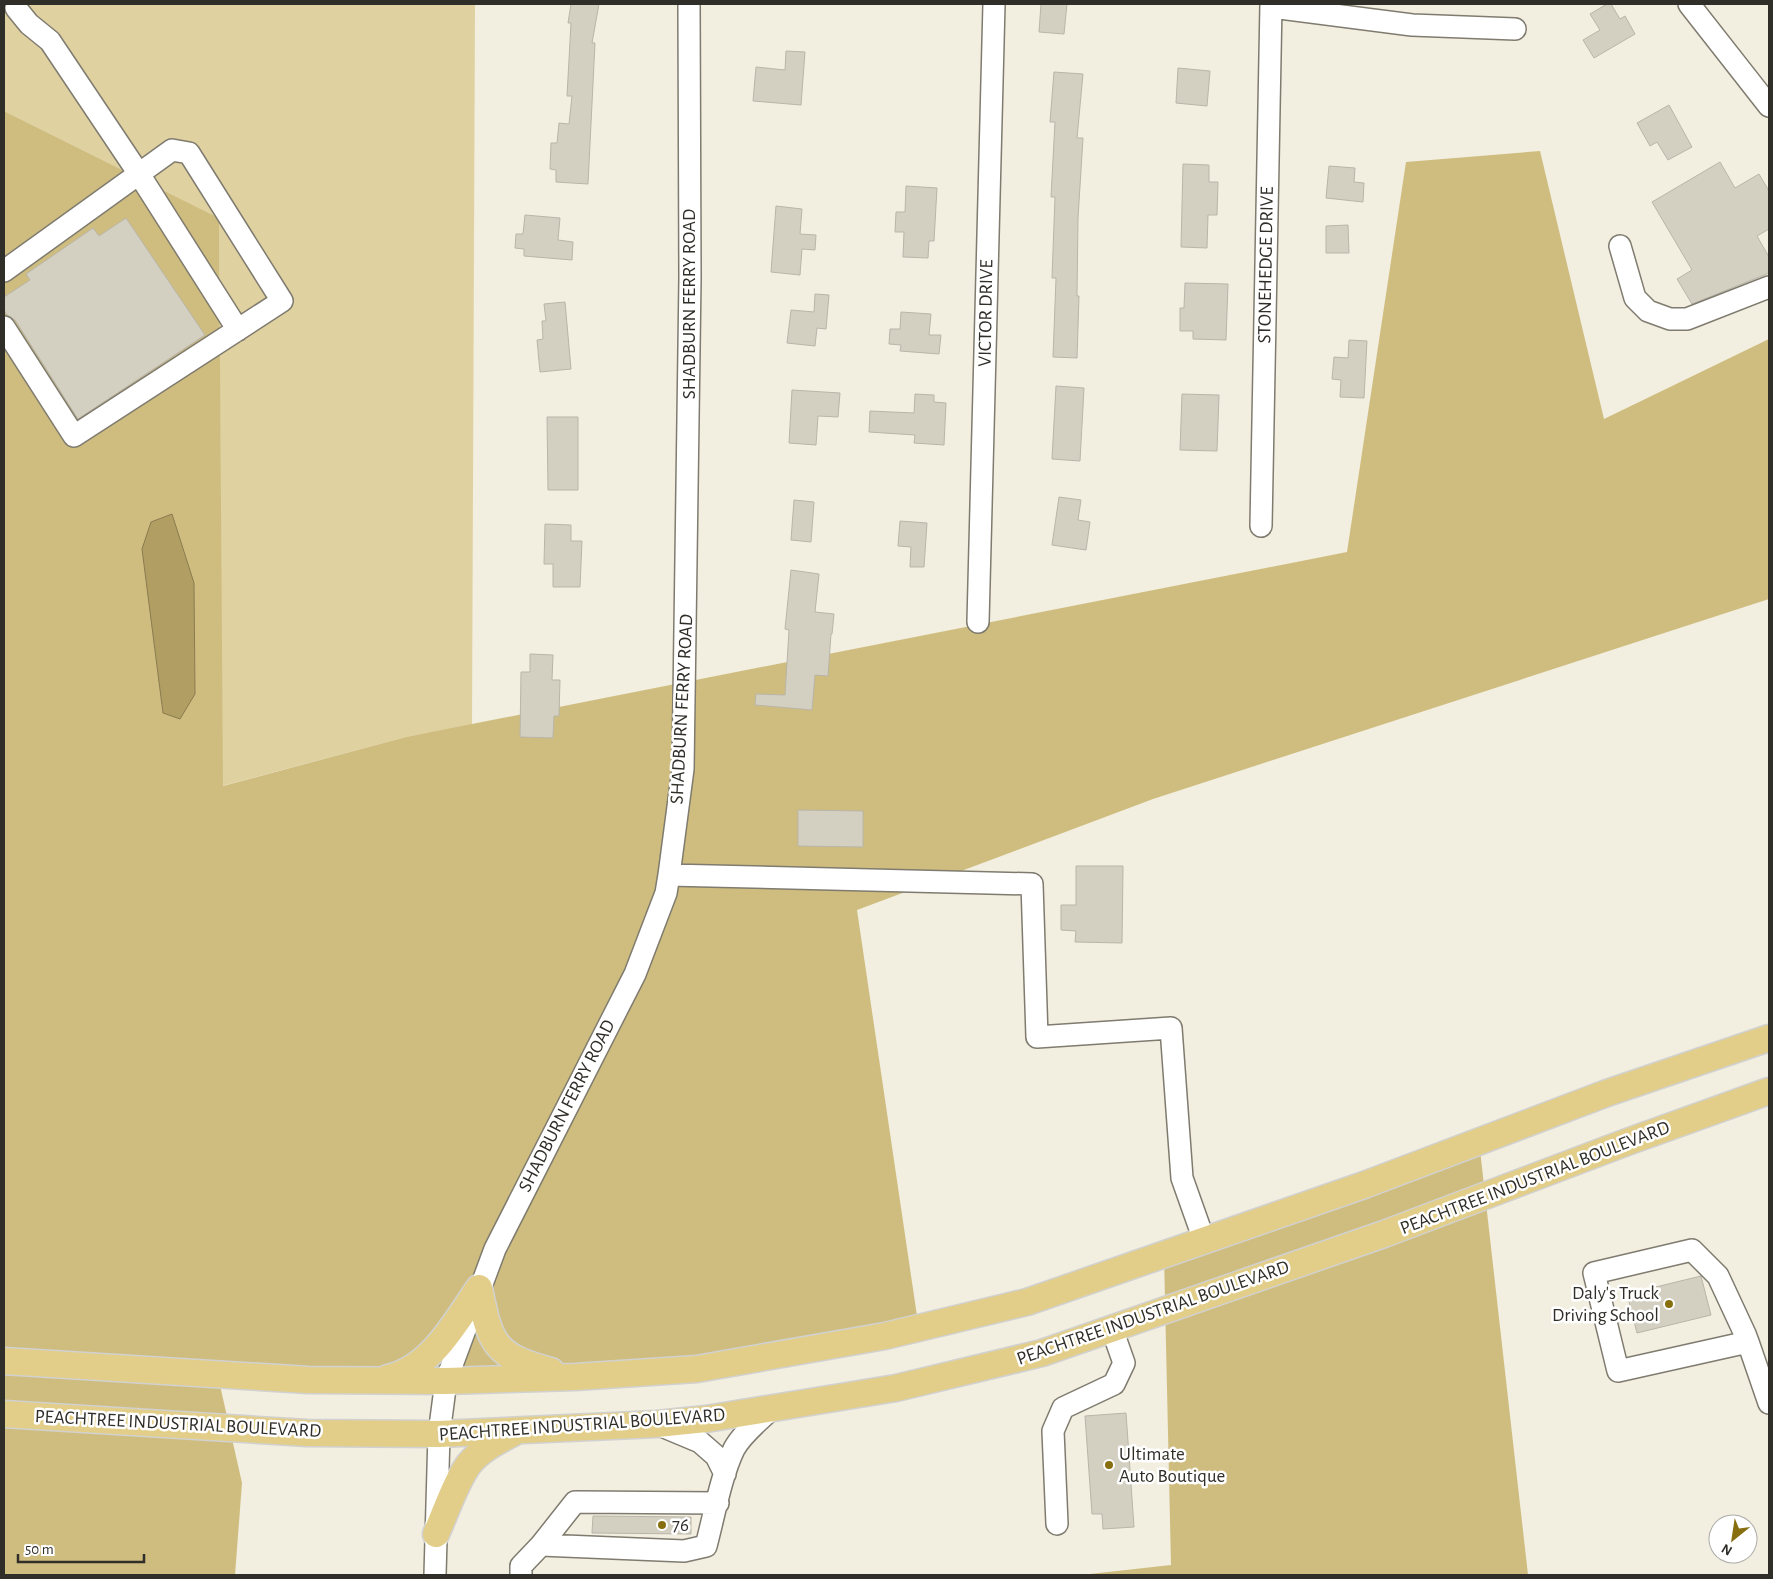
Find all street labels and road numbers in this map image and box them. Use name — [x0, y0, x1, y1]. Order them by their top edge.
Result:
street label: STONEHEDGE DRIVE — [1255, 186, 1277, 344]
street label: SHADBURN FERRY ROAD — [680, 209, 699, 399]
street label: VICTOR DRIVE — [976, 259, 996, 367]
street label: SHADBURN FERRY ROAD — [668, 613, 696, 805]
street label: SHADBURN FERRY ROAD — [515, 1017, 619, 1195]
street label: PEACHTREE INDUSTRIAL BOULEVARD — [1398, 1118, 1672, 1238]
street label: PEACHTREE INDUSTRIAL BOULEVARD — [1014, 1257, 1292, 1369]
street label: PEACHTREE INDUSTRIAL BOULEVARD — [438, 1406, 726, 1444]
street label: PEACHTREE INDUSTRIAL BOULEVARD — [34, 1407, 322, 1441]

